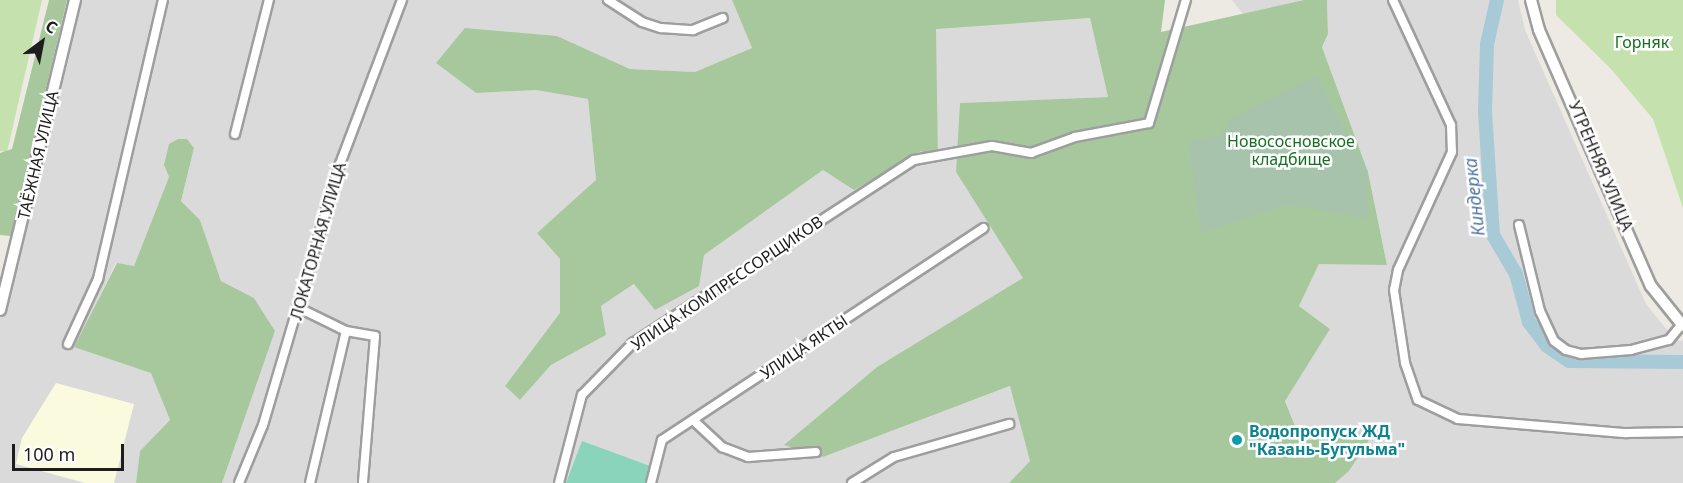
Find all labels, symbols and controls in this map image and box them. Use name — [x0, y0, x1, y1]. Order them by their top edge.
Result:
north arrow — [12, 12, 72, 72]
text: С — [41, 15, 62, 39]
park label: Горняк — [1615, 32, 1669, 52]
street label: ТАЁЖНАЯ УЛИЦА — [14, 89, 62, 221]
street label: УТРЕННЯЯ УЛИЦА — [1565, 98, 1637, 234]
park label: Новососновское кладбище — [1227, 131, 1355, 169]
water label: Киндерка — [1459, 157, 1489, 237]
street label: ЛОКАТОРНАЯ УЛИЦА — [286, 160, 350, 322]
street label: УЛИЦА КОМПРЕССОРЩИКОВ — [628, 212, 826, 354]
street label: УЛИЦА ЯКТЫ — [757, 311, 851, 383]
place label: Водопропуск ЖД "Казань-Бугульма" — [1249, 421, 1405, 459]
scale bar — [15, 432, 128, 470]
marker: Водопропуск ЖД "Казань-Бугульма" — [1230, 433, 1244, 447]
text: 100 m — [23, 442, 75, 466]

